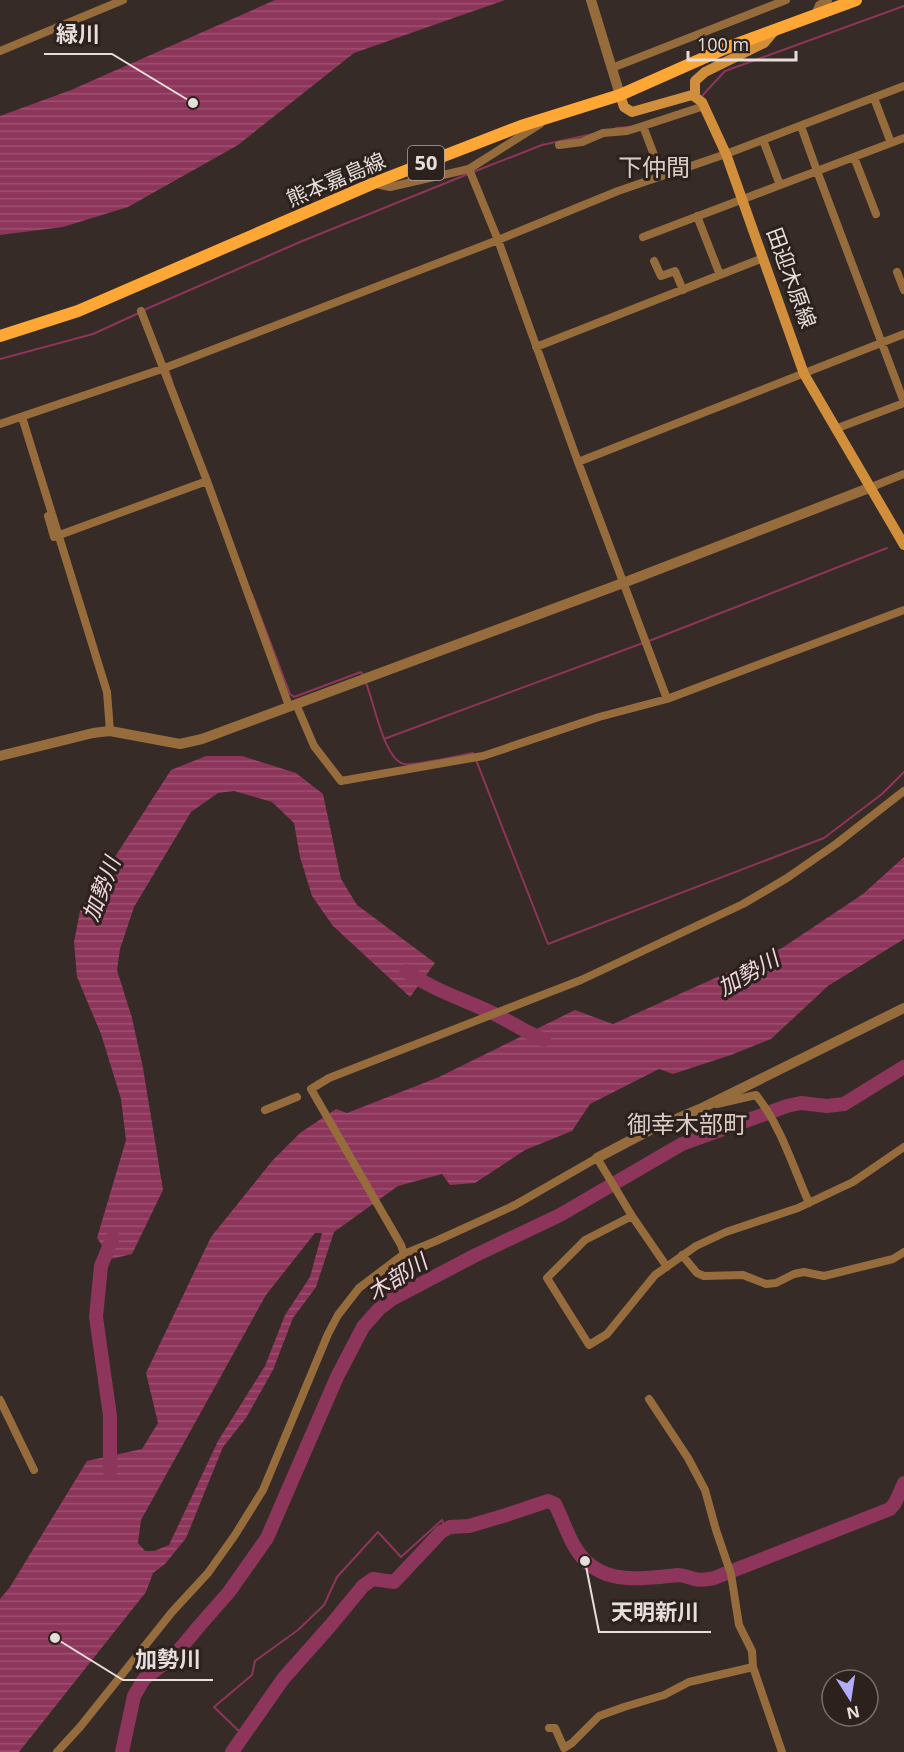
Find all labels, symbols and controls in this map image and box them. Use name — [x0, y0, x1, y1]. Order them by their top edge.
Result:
callout: 緑川 — [44, 14, 112, 54]
text: 緑川 — [56, 18, 100, 48]
scale bar — [688, 24, 796, 62]
text: 100 m — [697, 32, 749, 56]
street label: 熊本嘉島線 — [282, 146, 389, 212]
road number: 50 — [408, 146, 444, 180]
district label: 下仲間 — [618, 150, 690, 183]
street label: 田迎木原線 — [761, 224, 823, 332]
water label: 加勢川 — [74, 851, 127, 925]
water label: 加勢川 — [711, 942, 785, 1002]
district label: 御幸木部町 — [627, 1107, 747, 1140]
water label: 木部川 — [361, 1245, 434, 1306]
callout: 天明新川 — [599, 1592, 711, 1632]
text: 天明新川 — [611, 1596, 699, 1626]
callout: 加勢川 — [123, 1640, 213, 1680]
text: 加勢川 — [135, 1643, 201, 1673]
north arrow — [820, 1668, 880, 1728]
text: N — [844, 1701, 862, 1725]

